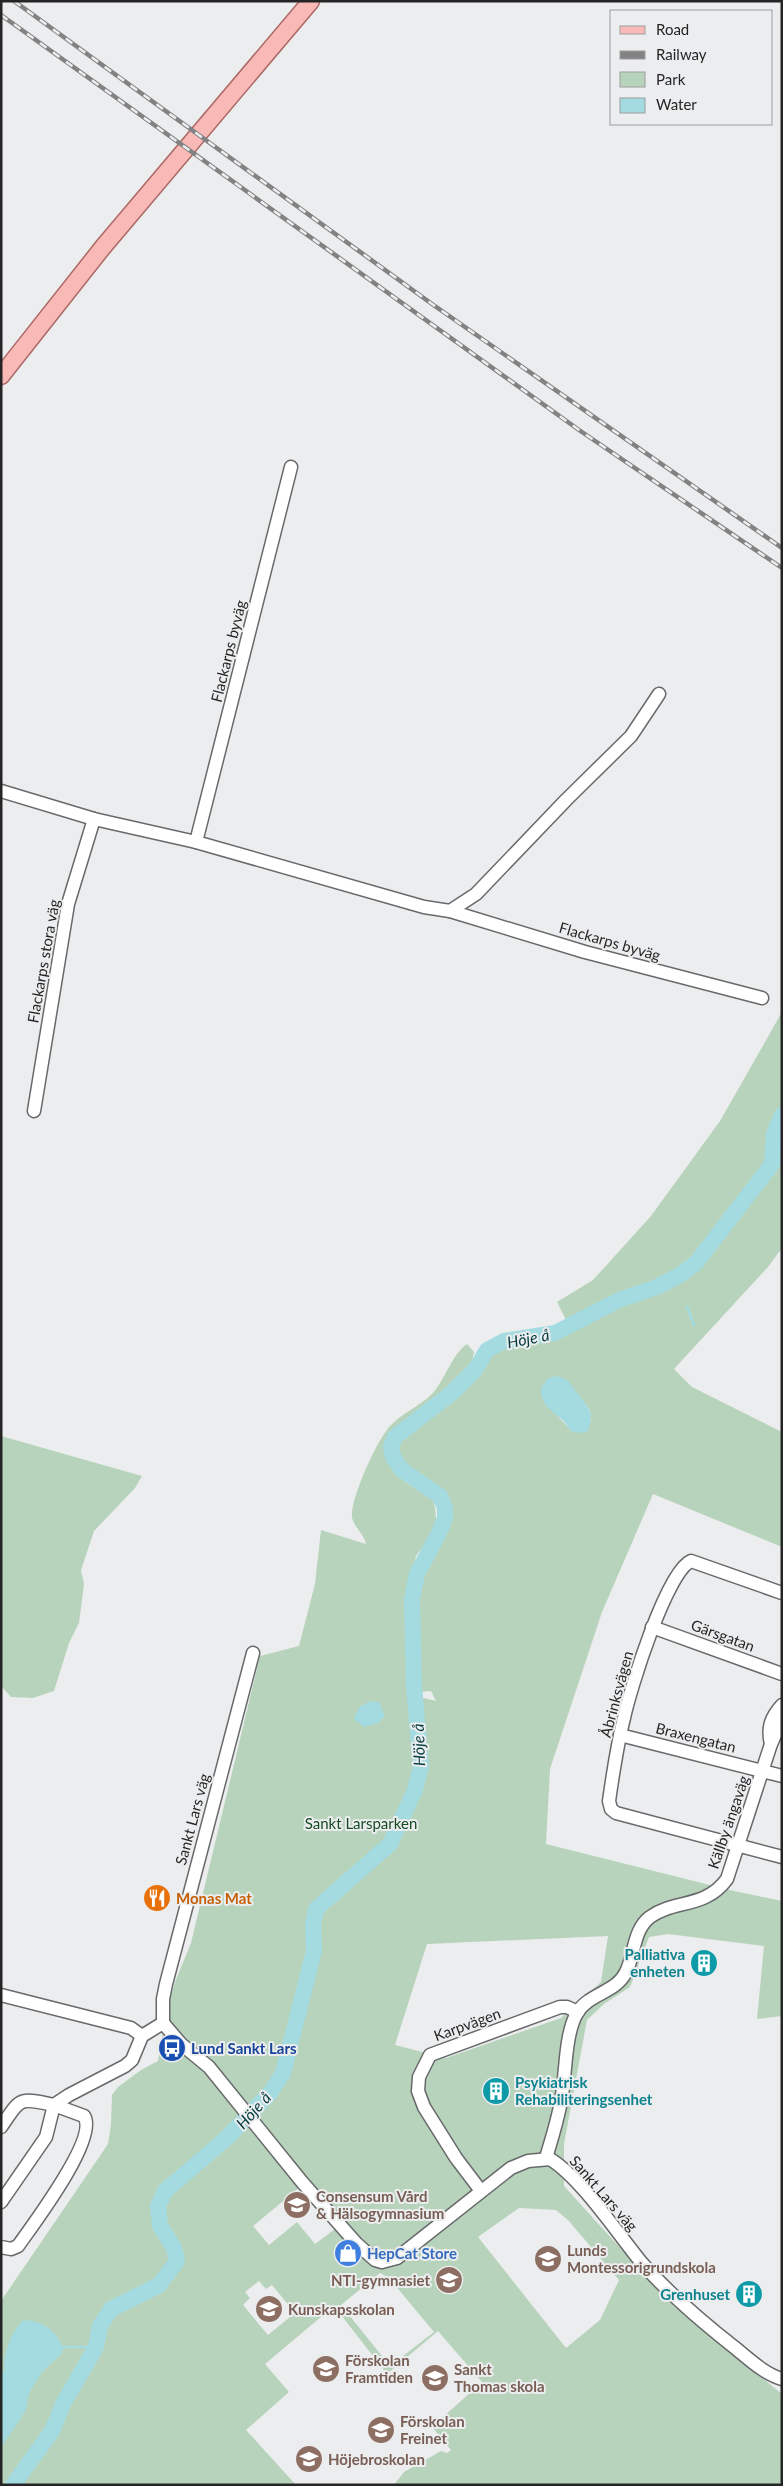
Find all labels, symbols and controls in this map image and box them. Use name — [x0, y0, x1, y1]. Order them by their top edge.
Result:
legend — [610, 10, 773, 125]
text: Road — [656, 20, 689, 38]
text: Railway — [656, 45, 707, 63]
text: Park — [656, 70, 686, 88]
text: Water — [656, 95, 697, 113]
street label: Flackarps byväg — [207, 598, 249, 704]
street label: Flackarps stora väg — [23, 898, 63, 1024]
street label: Flackarps byväg — [557, 918, 663, 964]
water label: Höje å — [505, 1325, 551, 1351]
street label: Gärsgatan — [689, 1615, 757, 1655]
street label: Åbrinksvägen — [596, 1649, 636, 1739]
street label: Braxengatan — [654, 1718, 738, 1756]
water label: Höje å — [408, 1723, 428, 1767]
street label: Sankt Lars väg — [171, 1771, 213, 1867]
street label: Källby ängaväg — [704, 1773, 752, 1871]
park label: Sankt Larsparken — [305, 1814, 417, 1832]
restaurant icon: Monas Mat — [142, 1883, 172, 1913]
place label: Monas Mat — [176, 1889, 252, 1907]
place label: Palliativa enheten — [625, 1945, 685, 1980]
building icon: Palliativa enheten — [689, 1948, 719, 1978]
street label: Karpvägen — [431, 2004, 503, 2044]
bus stop icon: Lund Sankt Lars — [157, 2033, 187, 2063]
place label: Lund Sankt Lars — [191, 2039, 297, 2057]
place label: Psykiatrisk Rehabiliteringsenhet — [515, 2073, 653, 2108]
building icon: Psykiatrisk Rehabiliteringsenhet — [481, 2076, 511, 2106]
water label: Höje å — [232, 2088, 274, 2132]
street label: Sankt Lars väg — [566, 2152, 642, 2235]
place label: Consensum Vård & Hälsogymnasium — [316, 2187, 444, 2222]
school or university icon: Consensum Vård & Hälsogymnasium — [282, 2190, 312, 2220]
shop icon: HepCat Store — [333, 2238, 363, 2268]
place label: Lunds Montessorigrundskola — [567, 2241, 716, 2276]
place label: HepCat Store — [367, 2244, 457, 2262]
school or university icon: Lunds Montessorigrundskola — [533, 2244, 563, 2274]
school or university icon: NTI-gymnasiet — [434, 2265, 464, 2295]
place label: NTI-gymnasiet — [331, 2271, 430, 2289]
building icon: Grenhuset — [734, 2279, 764, 2309]
place label: Grenhuset — [660, 2285, 730, 2303]
school or university icon: Kunskapsskolan — [254, 2294, 284, 2324]
place label: Kunskapsskolan — [288, 2300, 395, 2318]
place label: Förskolan Framtiden — [345, 2351, 413, 2386]
school or university icon: Förskolan Framtiden — [311, 2354, 341, 2384]
place label: Sankt Thomas skola — [454, 2360, 545, 2395]
school or university icon: Sankt Thomas skola — [420, 2363, 450, 2393]
place label: Förskolan Freinet — [400, 2412, 465, 2447]
school or university icon: Förskolan Freinet — [366, 2415, 396, 2445]
school or university icon: Höjebroskolan — [294, 2444, 324, 2474]
place label: Höjebroskolan — [328, 2450, 425, 2468]

